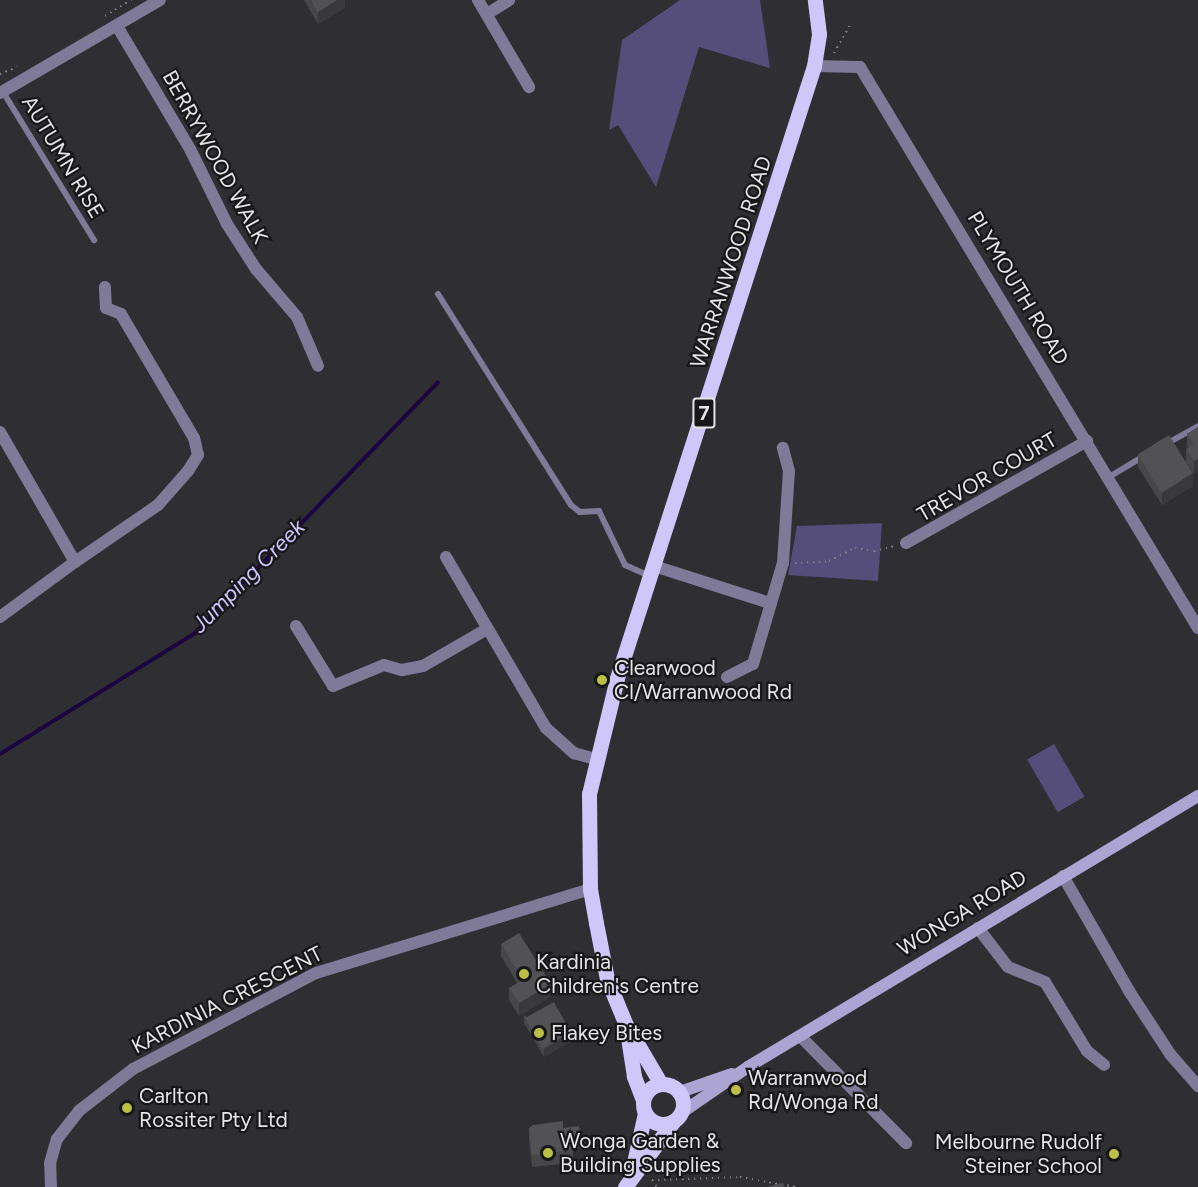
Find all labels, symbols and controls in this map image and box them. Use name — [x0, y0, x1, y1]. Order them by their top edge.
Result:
street label: BERRYWOOD WALK — [157, 66, 273, 248]
street label: AUTUMN RISE — [16, 91, 110, 223]
street label: WARRANWOOD ROAD — [685, 153, 777, 371]
street label: PLYMOUTH ROAD — [962, 207, 1074, 369]
road number: 7 — [692, 396, 716, 430]
street label: TREVOR COURT — [913, 427, 1061, 527]
water label: Jumping Creek — [186, 514, 310, 638]
place label: Clearwood Cl/Warranwood Rd — [614, 655, 792, 705]
marker: Clearwood Cl/Warranwood Rd — [595, 673, 609, 687]
street label: WONGA ROAD — [893, 865, 1031, 961]
street label: KARDINIA CRESCENT — [127, 941, 327, 1059]
place label: Kardinia Children's Centre — [536, 949, 699, 999]
marker: Kardinia Children's Centre — [517, 967, 531, 981]
place label: Flakey Bites — [551, 1020, 662, 1046]
marker: Flakey Bites — [532, 1026, 546, 1040]
place label: Warranwood Rd/Wonga Rd — [748, 1065, 879, 1115]
place label: Carlton Rossiter Pty Ltd — [139, 1083, 288, 1133]
marker: Warranwood Rd/Wonga Rd — [729, 1083, 743, 1097]
marker: Carlton Rossiter Pty Ltd — [120, 1101, 134, 1115]
place label: Wonga Garden & Building Supplies — [560, 1128, 721, 1178]
place label: Melbourne Rudolf Steiner School — [935, 1129, 1102, 1179]
marker: Wonga Garden & Building Supplies — [541, 1146, 555, 1160]
marker: Melbourne Rudolf Steiner School — [1107, 1147, 1121, 1161]

